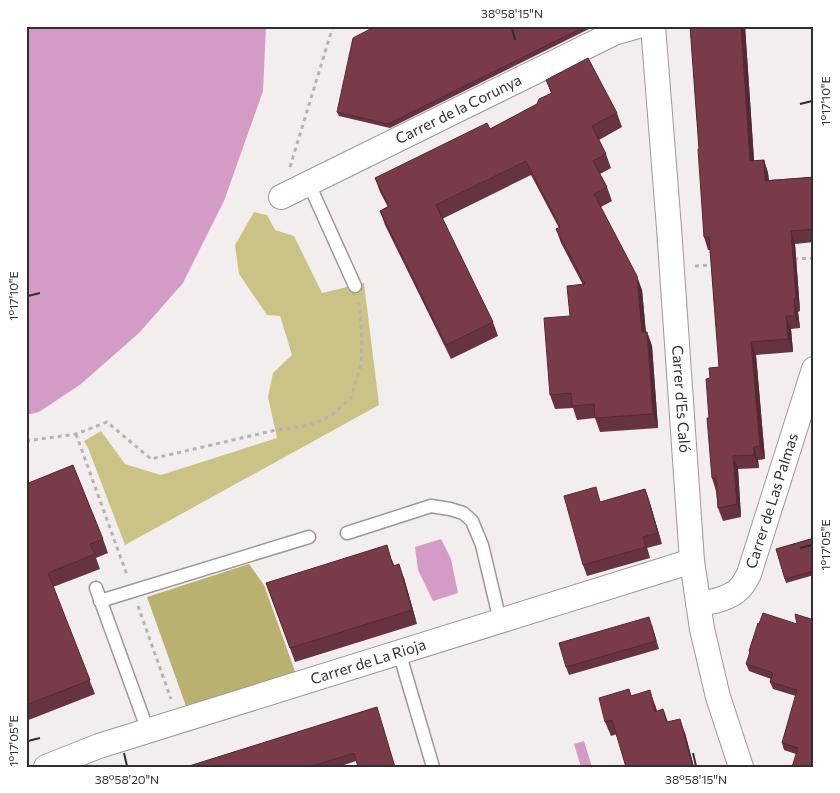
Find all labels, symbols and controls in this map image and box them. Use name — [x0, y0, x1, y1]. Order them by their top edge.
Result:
text: 38°58'15"N — [481, 6, 543, 20]
street label: Carrer de la Corunya — [392, 70, 524, 147]
text: 1°17'10"E — [818, 76, 832, 126]
text: 1°17'10"E — [6, 271, 20, 321]
street label: Carrer d'Es Caló — [669, 344, 695, 453]
street label: Carrer de Las Palmas — [741, 431, 801, 571]
text: 1°17'05"E — [818, 519, 832, 571]
street label: Carrer de La Rioja — [308, 635, 428, 688]
text: 1°17'05"E — [6, 715, 20, 767]
text: 38°58'20"N — [95, 772, 159, 786]
text: 38°58'15"N — [665, 772, 727, 786]

